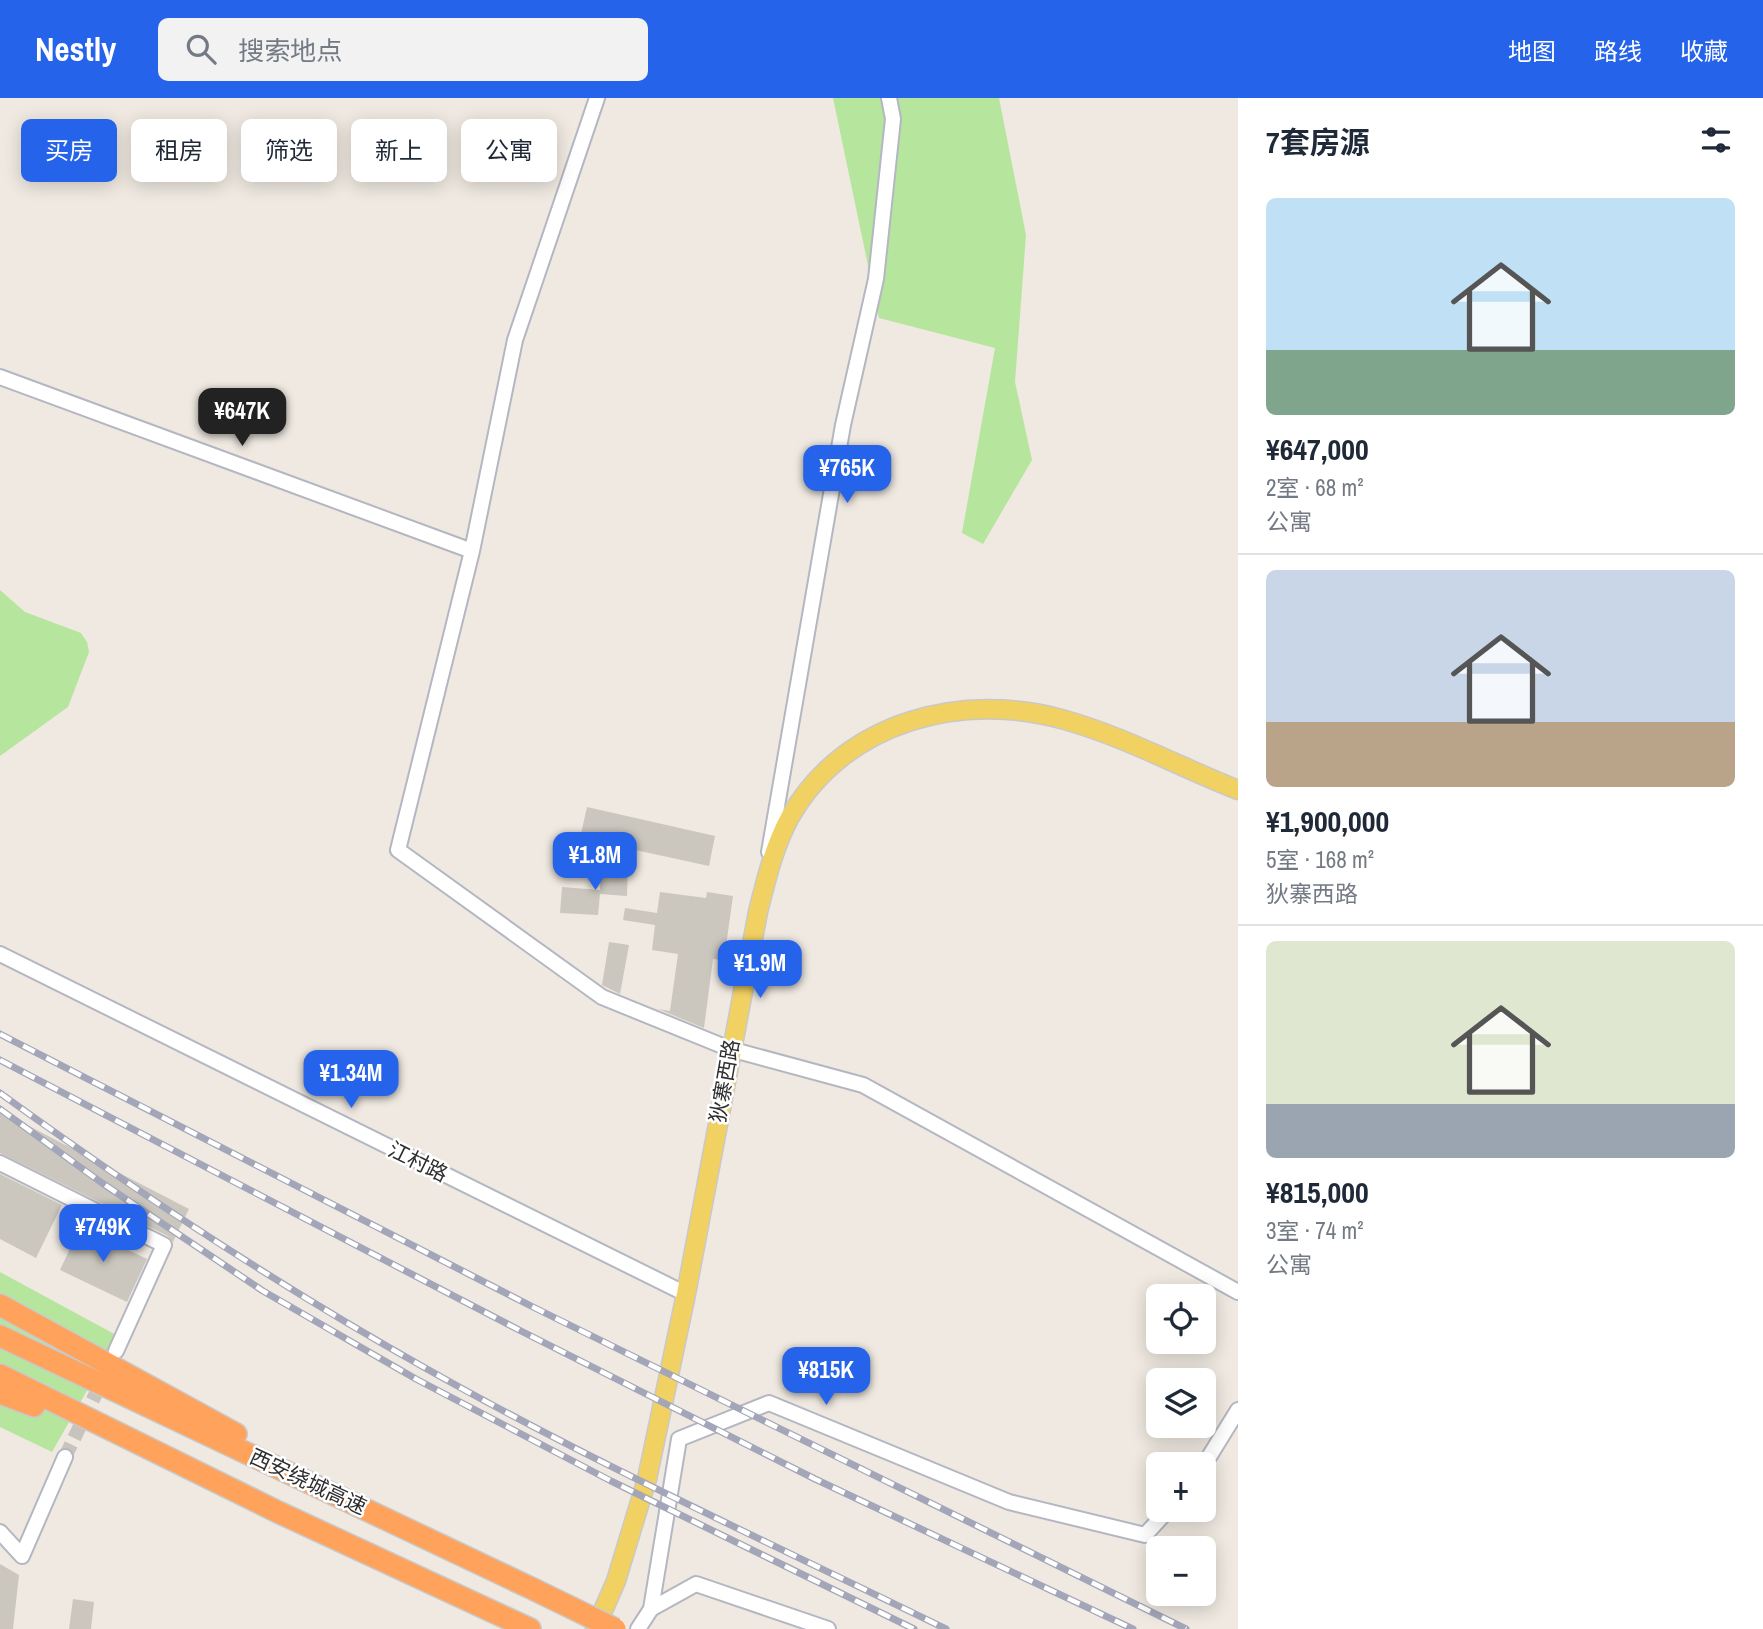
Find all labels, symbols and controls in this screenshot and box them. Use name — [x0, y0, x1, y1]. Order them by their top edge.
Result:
search box — [158, 18, 648, 81]
text: Nestly — [35, 27, 116, 71]
icon: search — [182, 30, 220, 68]
text: 搜索地点 — [238, 33, 342, 68]
text: 地图 — [1508, 35, 1556, 67]
text: 路线 — [1594, 35, 1642, 67]
text: 收藏 — [1680, 35, 1728, 67]
chip: 买房 — [21, 119, 117, 182]
chip: 租房 — [131, 119, 227, 182]
chip: 筛选 — [241, 119, 337, 182]
chip: 新上 — [351, 119, 447, 182]
chip: 公寓 — [461, 119, 557, 182]
icon: filters — [1697, 121, 1735, 159]
text: 7套房源 — [1266, 122, 1370, 162]
icon: home — [1438, 244, 1564, 370]
pin: ¥647K — [193, 388, 291, 448]
text: ¥647K — [214, 395, 270, 426]
text: ¥647,000 — [1266, 429, 1369, 469]
pin: ¥765K — [798, 446, 896, 505]
text: ¥765K — [819, 452, 875, 483]
text: 2室 · 68 m² — [1266, 472, 1363, 503]
text: 公寓 — [1266, 506, 1312, 537]
icon: home — [1438, 616, 1564, 742]
text: ¥1,900,000 — [1266, 801, 1389, 841]
pin: ¥1.8M — [546, 832, 644, 892]
text: ¥1.8M — [569, 839, 621, 870]
text: 5室 · 168 m² — [1266, 844, 1374, 875]
text: 狄寨西路 — [1266, 878, 1358, 909]
pin: ¥1.9M — [711, 940, 809, 1000]
text: ¥1.9M — [734, 947, 786, 978]
icon: home — [1438, 987, 1564, 1113]
street label: 狄寨西路 — [703, 1037, 746, 1125]
pin: ¥1.34M — [294, 1051, 408, 1110]
text: ¥1.34M — [320, 1057, 382, 1088]
street label: 江村路 — [384, 1135, 453, 1188]
text: ¥815,000 — [1266, 1172, 1369, 1212]
pin: ¥749K — [54, 1204, 152, 1264]
text: ¥749K — [75, 1211, 131, 1242]
text: 3室 · 74 m² — [1266, 1215, 1363, 1246]
text: 公寓 — [1266, 1249, 1312, 1280]
map controls — [1146, 1284, 1216, 1606]
button: locate — [1146, 1284, 1216, 1354]
pin: ¥815K — [777, 1348, 875, 1407]
text: ¥815K — [798, 1354, 854, 1385]
button: layers — [1146, 1368, 1216, 1438]
street label: 西安绕城高速 — [245, 1442, 371, 1521]
button: + — [1146, 1452, 1216, 1522]
button: − — [1146, 1536, 1216, 1606]

